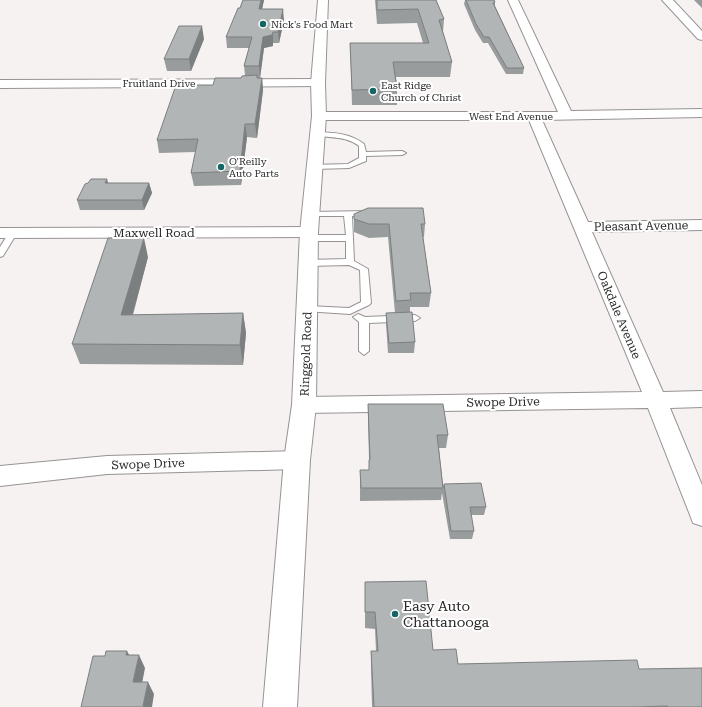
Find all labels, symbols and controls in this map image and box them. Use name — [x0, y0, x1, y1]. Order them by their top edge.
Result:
marker: Nick's Food Mart — [258, 19, 268, 29]
place label: Nick's Food Mart — [271, 19, 353, 30]
street label: Fruitland Drive — [122, 78, 196, 89]
place label: East Ridge Church of Christ — [381, 80, 462, 103]
marker: East Ridge Church of Christ — [368, 86, 378, 96]
street label: West End Avenue — [469, 111, 553, 122]
place label: O'Reilly Auto Parts — [229, 156, 279, 179]
marker: O'Reilly Auto Parts — [216, 162, 226, 172]
street label: Pleasant Avenue — [593, 218, 689, 234]
street label: Maxwell Road — [113, 226, 195, 240]
street label: Oakdale Avenue — [594, 269, 644, 361]
street label: Ringgold Road — [298, 311, 314, 397]
street label: Swope Drive — [466, 394, 540, 410]
street label: Swope Drive — [111, 456, 185, 472]
place label: Easy Auto Chattanooga — [403, 598, 490, 630]
marker: Easy Auto Chattanooga — [390, 609, 400, 619]

